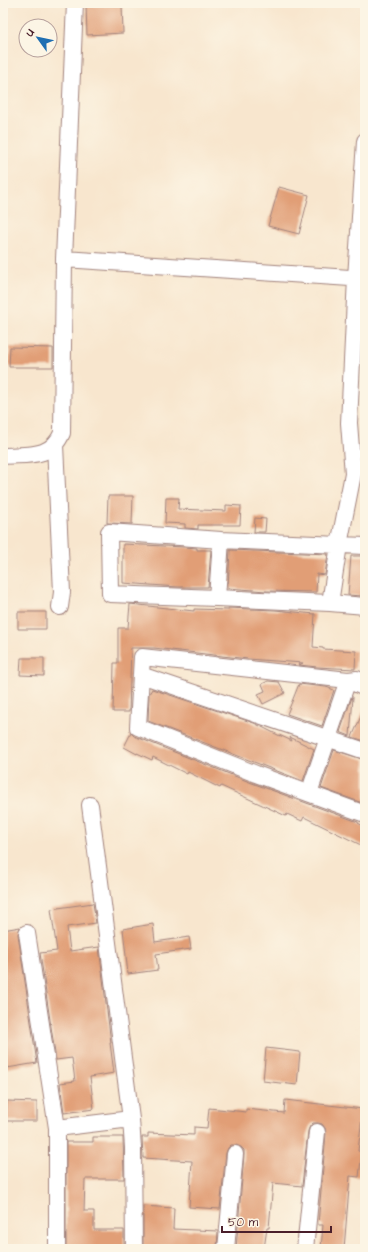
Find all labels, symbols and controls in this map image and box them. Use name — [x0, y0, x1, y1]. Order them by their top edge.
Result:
north arrow — [18, 18, 58, 58]
text: U — [22, 26, 38, 40]
scale bar — [222, 1208, 331, 1234]
text: 50 m — [228, 1214, 259, 1231]

